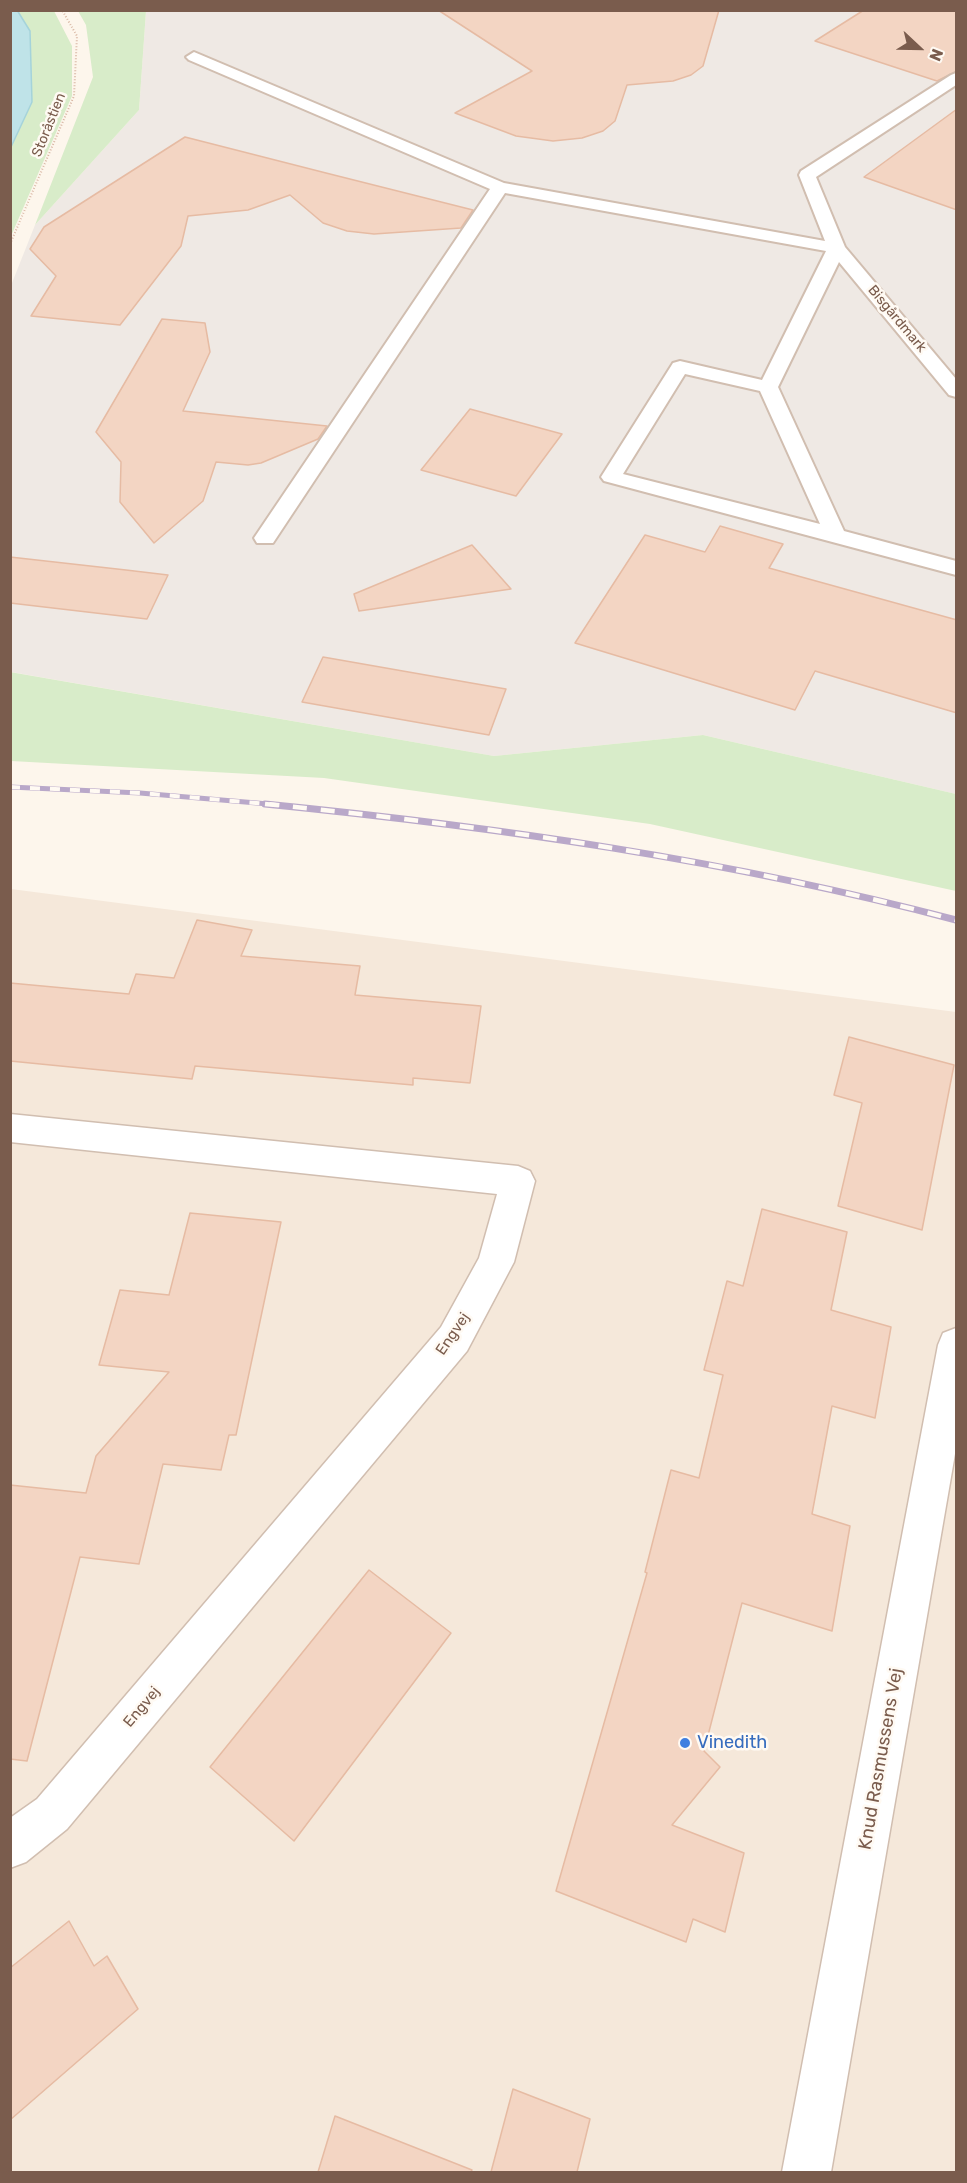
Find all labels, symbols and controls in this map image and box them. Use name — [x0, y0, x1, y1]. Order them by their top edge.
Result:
north arrow — [889, 18, 949, 78]
text: N — [925, 46, 947, 64]
street label: Storåstien — [29, 91, 69, 159]
street label: Bisgårdmark — [864, 282, 930, 356]
street label: Engvej — [432, 1309, 474, 1359]
street label: Knud Rasmussens Vej — [854, 1667, 908, 1851]
street label: Engvej — [120, 1683, 164, 1731]
place label: Vinedith — [697, 1732, 767, 1754]
marker: Vinedith — [678, 1736, 692, 1750]

